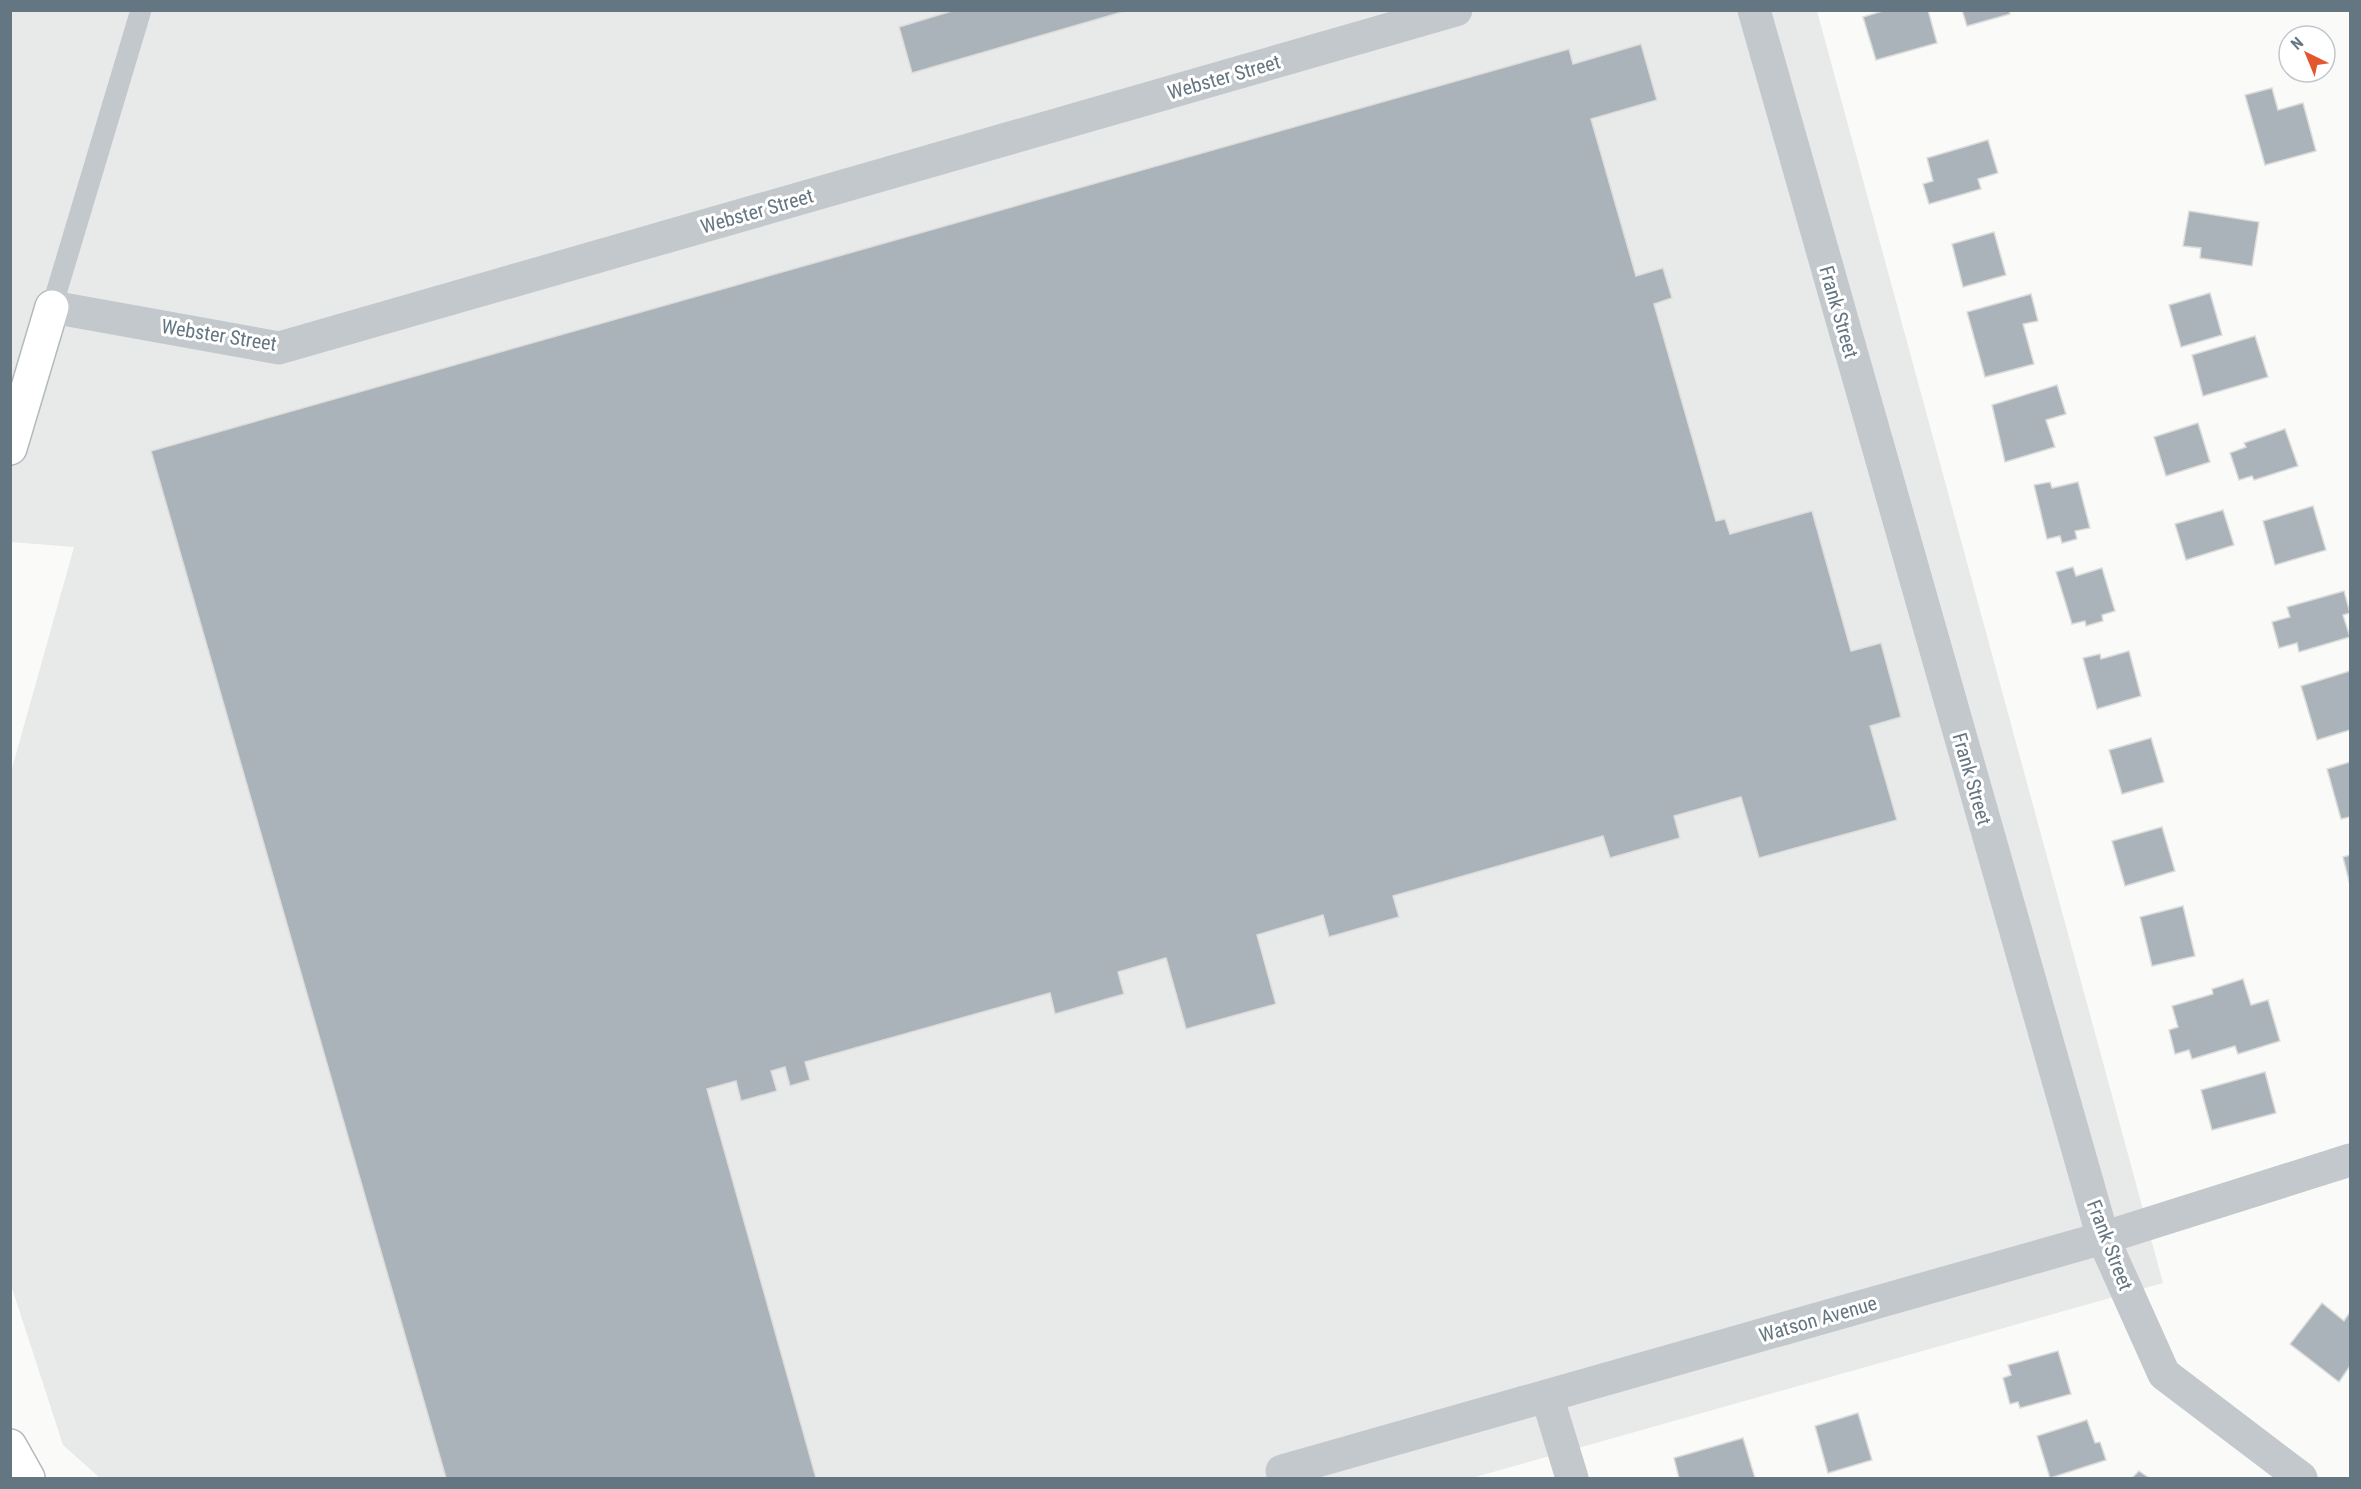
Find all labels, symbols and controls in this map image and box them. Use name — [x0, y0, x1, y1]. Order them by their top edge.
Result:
north arrow — [2277, 24, 2337, 84]
text: N — [2287, 33, 2307, 54]
street label: Webster Street — [1165, 49, 1283, 105]
street label: Webster Street — [698, 183, 816, 239]
street label: Frank Street — [1814, 263, 1864, 361]
street label: Webster Street — [160, 314, 278, 356]
street label: Frank Street — [1947, 730, 1997, 828]
street label: Frank Street — [2082, 1196, 2138, 1294]
street label: Watson Avenue — [1756, 1291, 1880, 1347]

